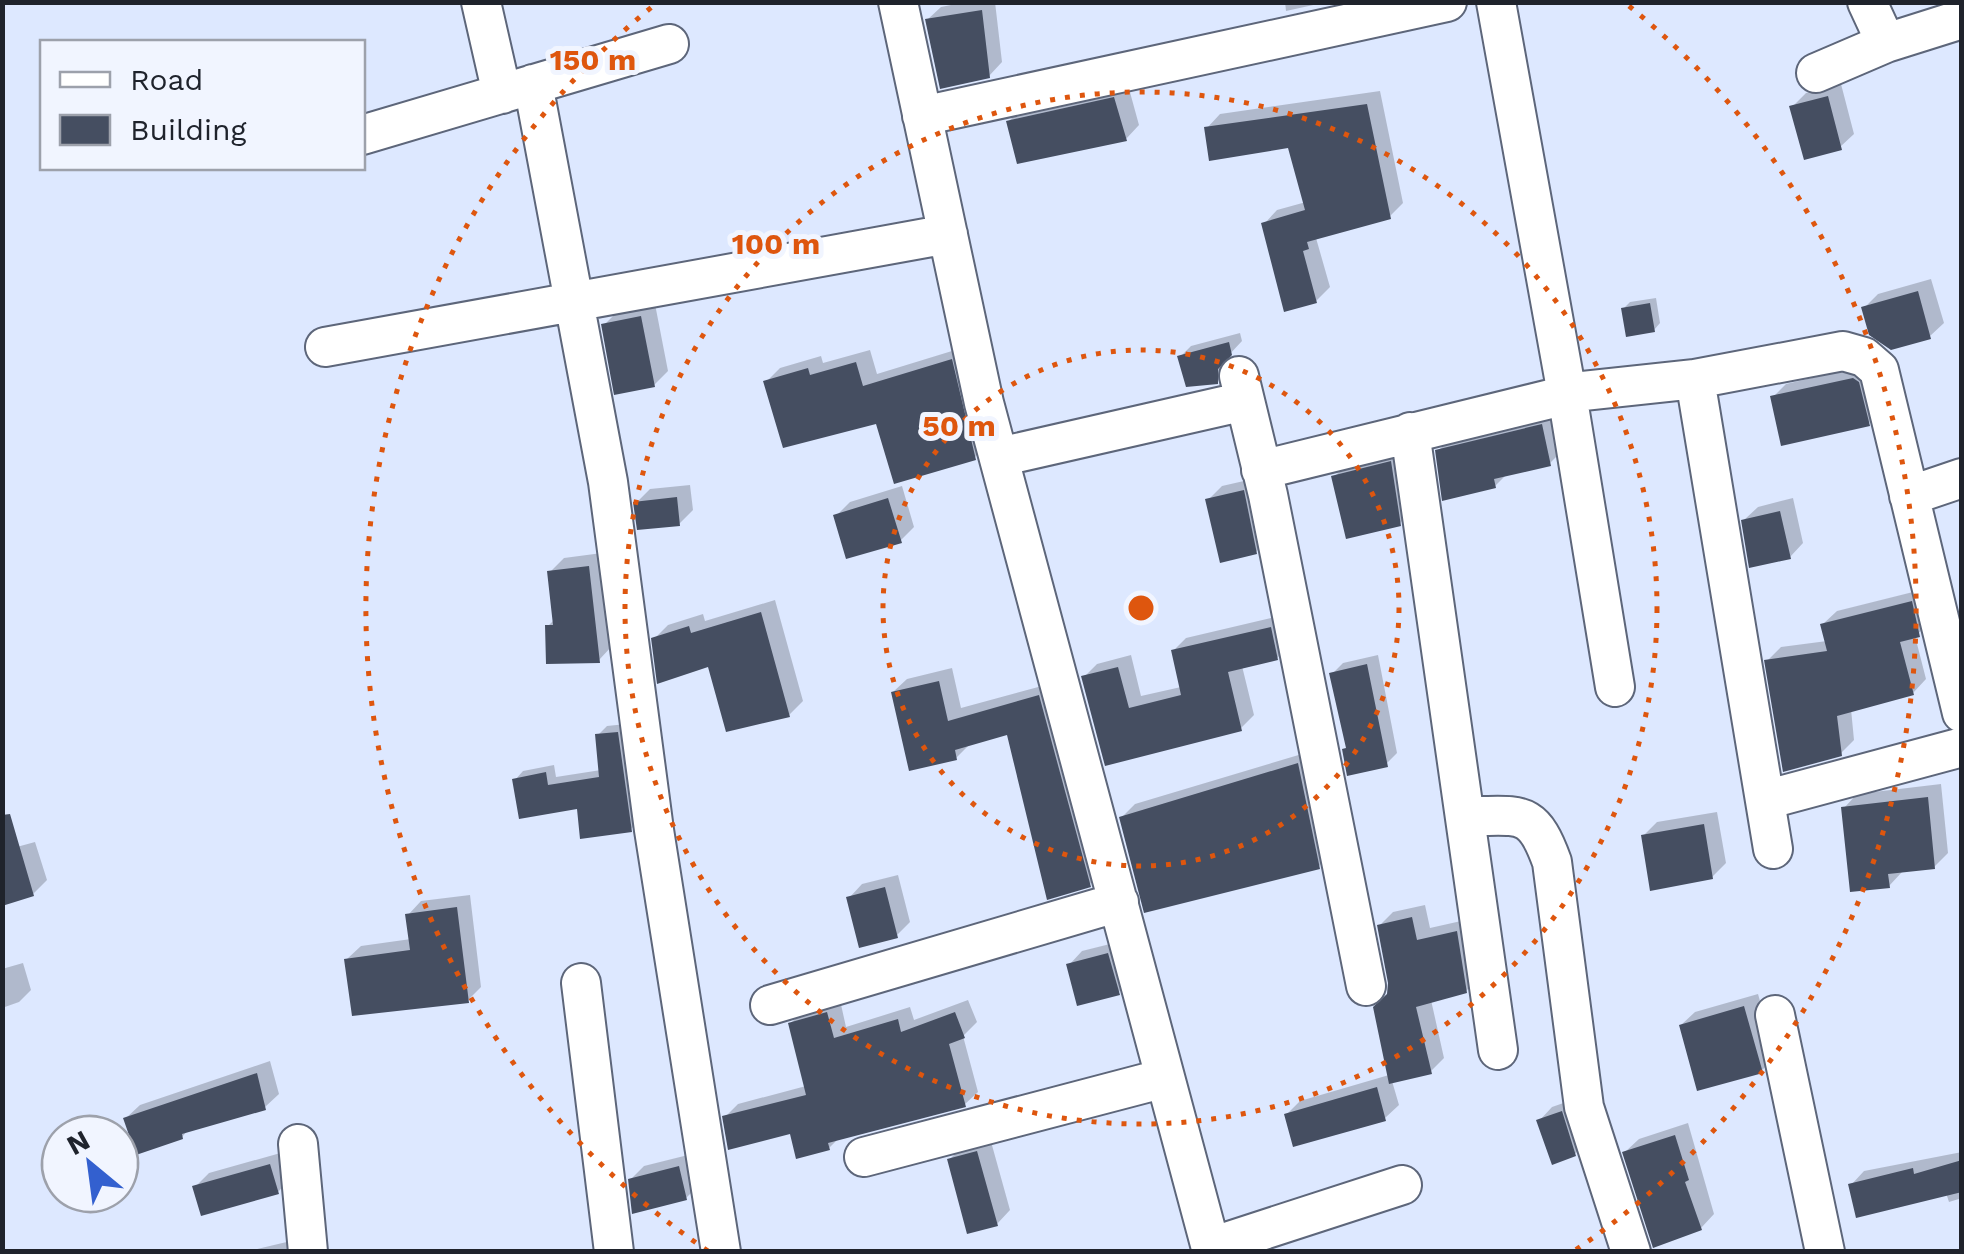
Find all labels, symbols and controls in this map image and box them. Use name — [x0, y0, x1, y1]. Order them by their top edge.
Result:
legend — [40, 40, 365, 170]
text: 150 m — [550, 42, 636, 77]
text: Road — [130, 62, 203, 97]
text: Building — [130, 112, 247, 147]
text: 100 m — [732, 226, 820, 261]
text: 50 m — [922, 408, 996, 443]
centre of rings — [1123, 590, 1159, 626]
north arrow — [40, 1114, 140, 1214]
text: N — [61, 1123, 95, 1162]

